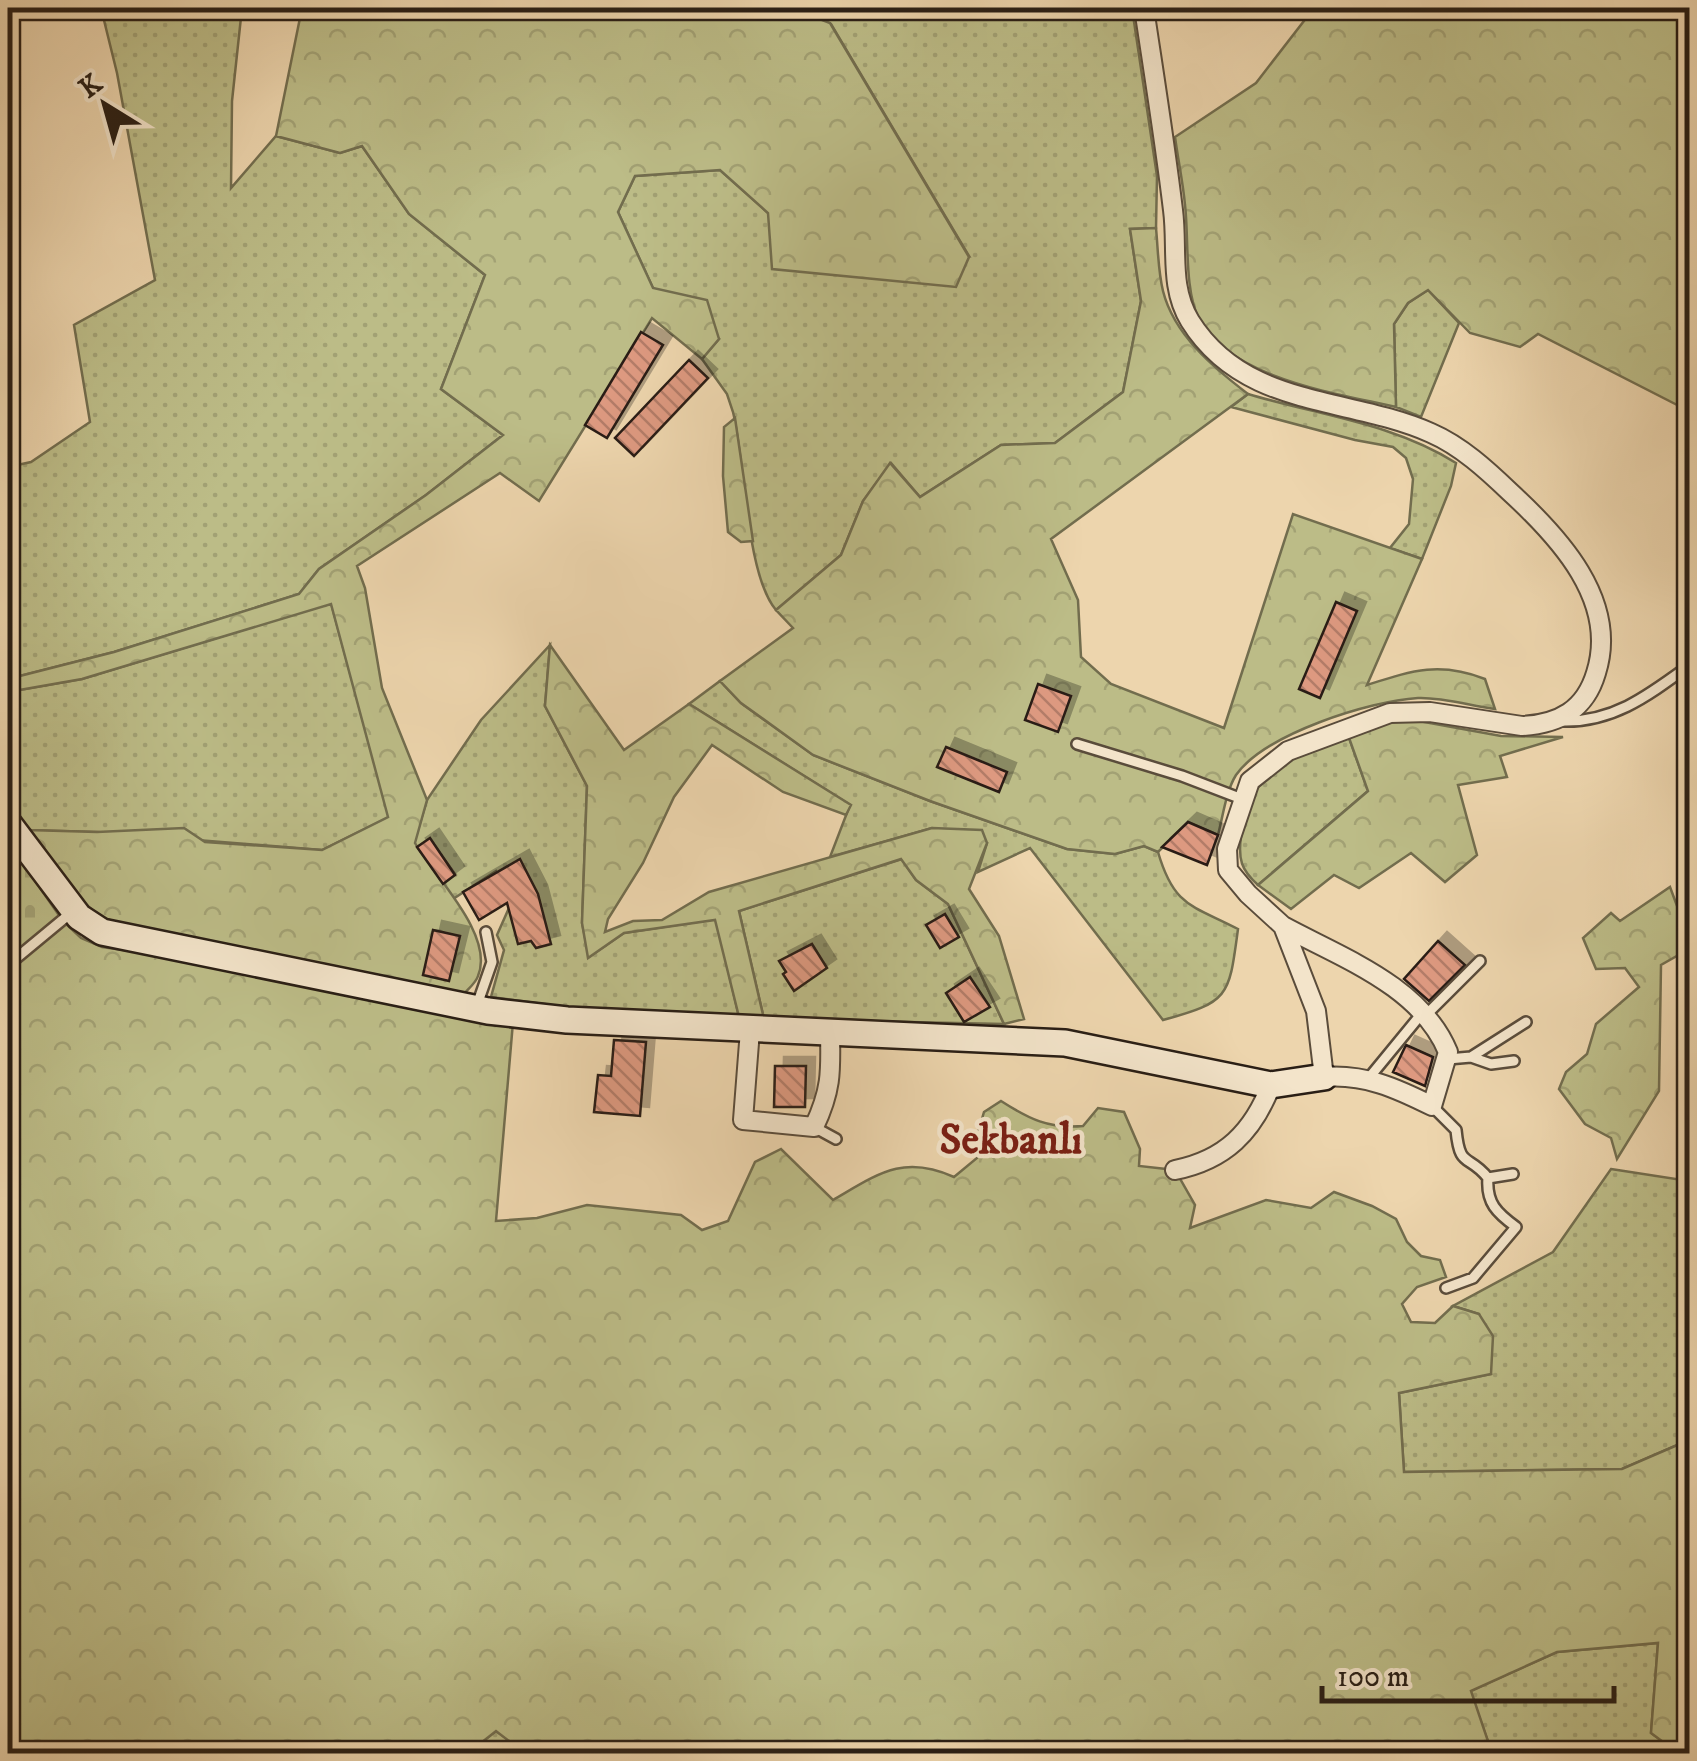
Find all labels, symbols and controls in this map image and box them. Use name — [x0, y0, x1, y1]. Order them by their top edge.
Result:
north arrow — [55, 55, 155, 155]
text: K — [72, 66, 110, 106]
district label: Sekbanlı — [940, 1115, 1082, 1167]
scale bar — [1322, 1641, 1614, 1703]
text: 100 m — [1337, 1659, 1409, 1696]

